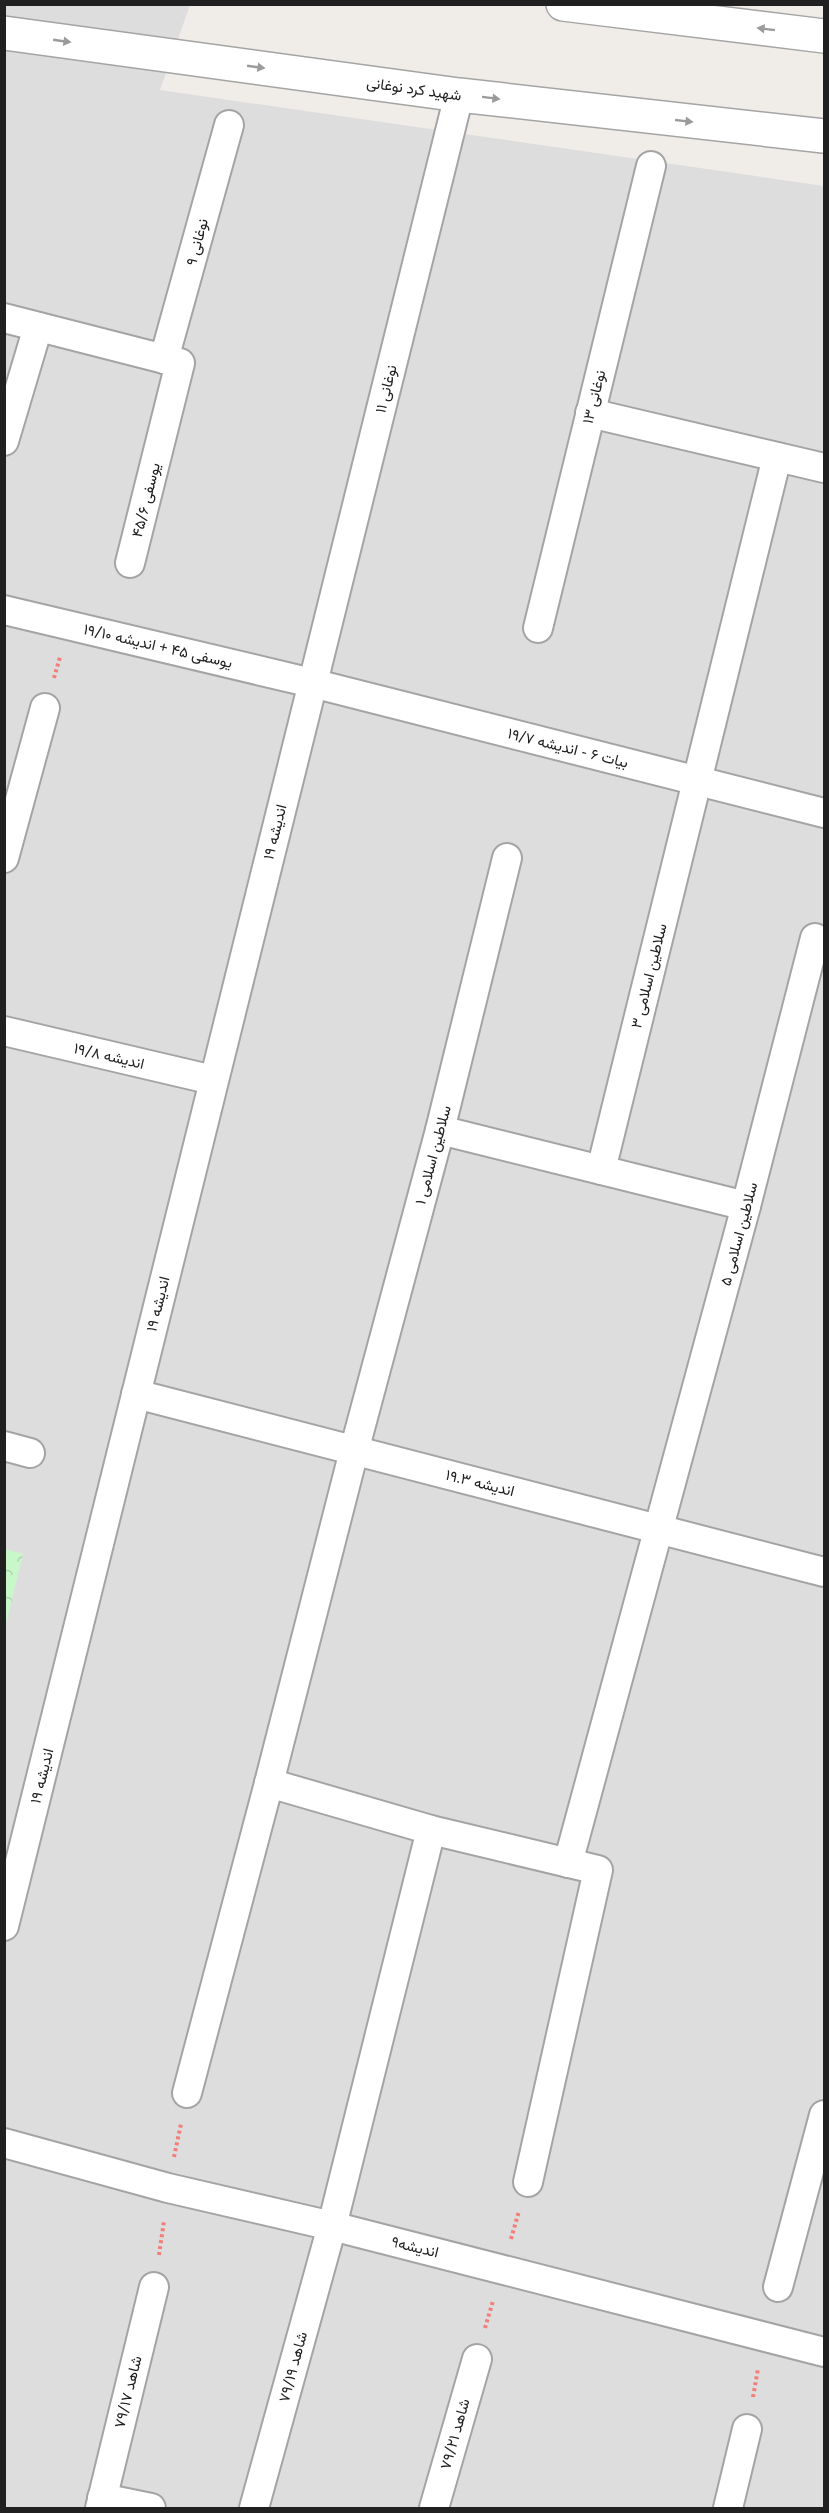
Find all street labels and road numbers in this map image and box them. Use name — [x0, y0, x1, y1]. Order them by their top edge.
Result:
street label: شهید کرد نوغانی — [365, 73, 463, 106]
street label: نوغانی ۹ — [182, 217, 213, 268]
street label: نوغانی ۱۱ — [371, 363, 402, 415]
street label: نوغانی ۱۳ — [579, 368, 610, 426]
street label: یوسفی ۴۵/۶ — [128, 461, 165, 540]
street label: یوسفی ۴۵ + اندیشه ۱۹/۱۰ — [82, 620, 234, 673]
street label: بیات ۶ - اندیشه ۱۹/۷ — [506, 724, 630, 772]
street label: اندیشه ۱۹ — [259, 803, 291, 861]
street label: سلاطین اسلامی ۳ — [627, 922, 672, 1031]
street label: اندیشه ۱۹/۸ — [72, 1039, 146, 1073]
street label: سلاطین اسلامی ۱ — [411, 1103, 456, 1207]
street label: سلاطین اسلامی ۵ — [717, 1180, 762, 1288]
street label: اندیشه ۱۹ — [142, 1275, 174, 1333]
street label: اندیشه ۱۹.۳ — [444, 1466, 516, 1500]
street label: اندیشه ۱۹ — [26, 1747, 58, 1805]
street label: اندیشه۹ — [389, 2232, 441, 2262]
street label: شاهد ۷۹/۱۹ — [275, 2330, 311, 2404]
street label: شاهد ۷۹/۱۷ — [110, 2354, 146, 2430]
street label: شاهد ۷۹/۲۱ — [436, 2396, 474, 2472]

